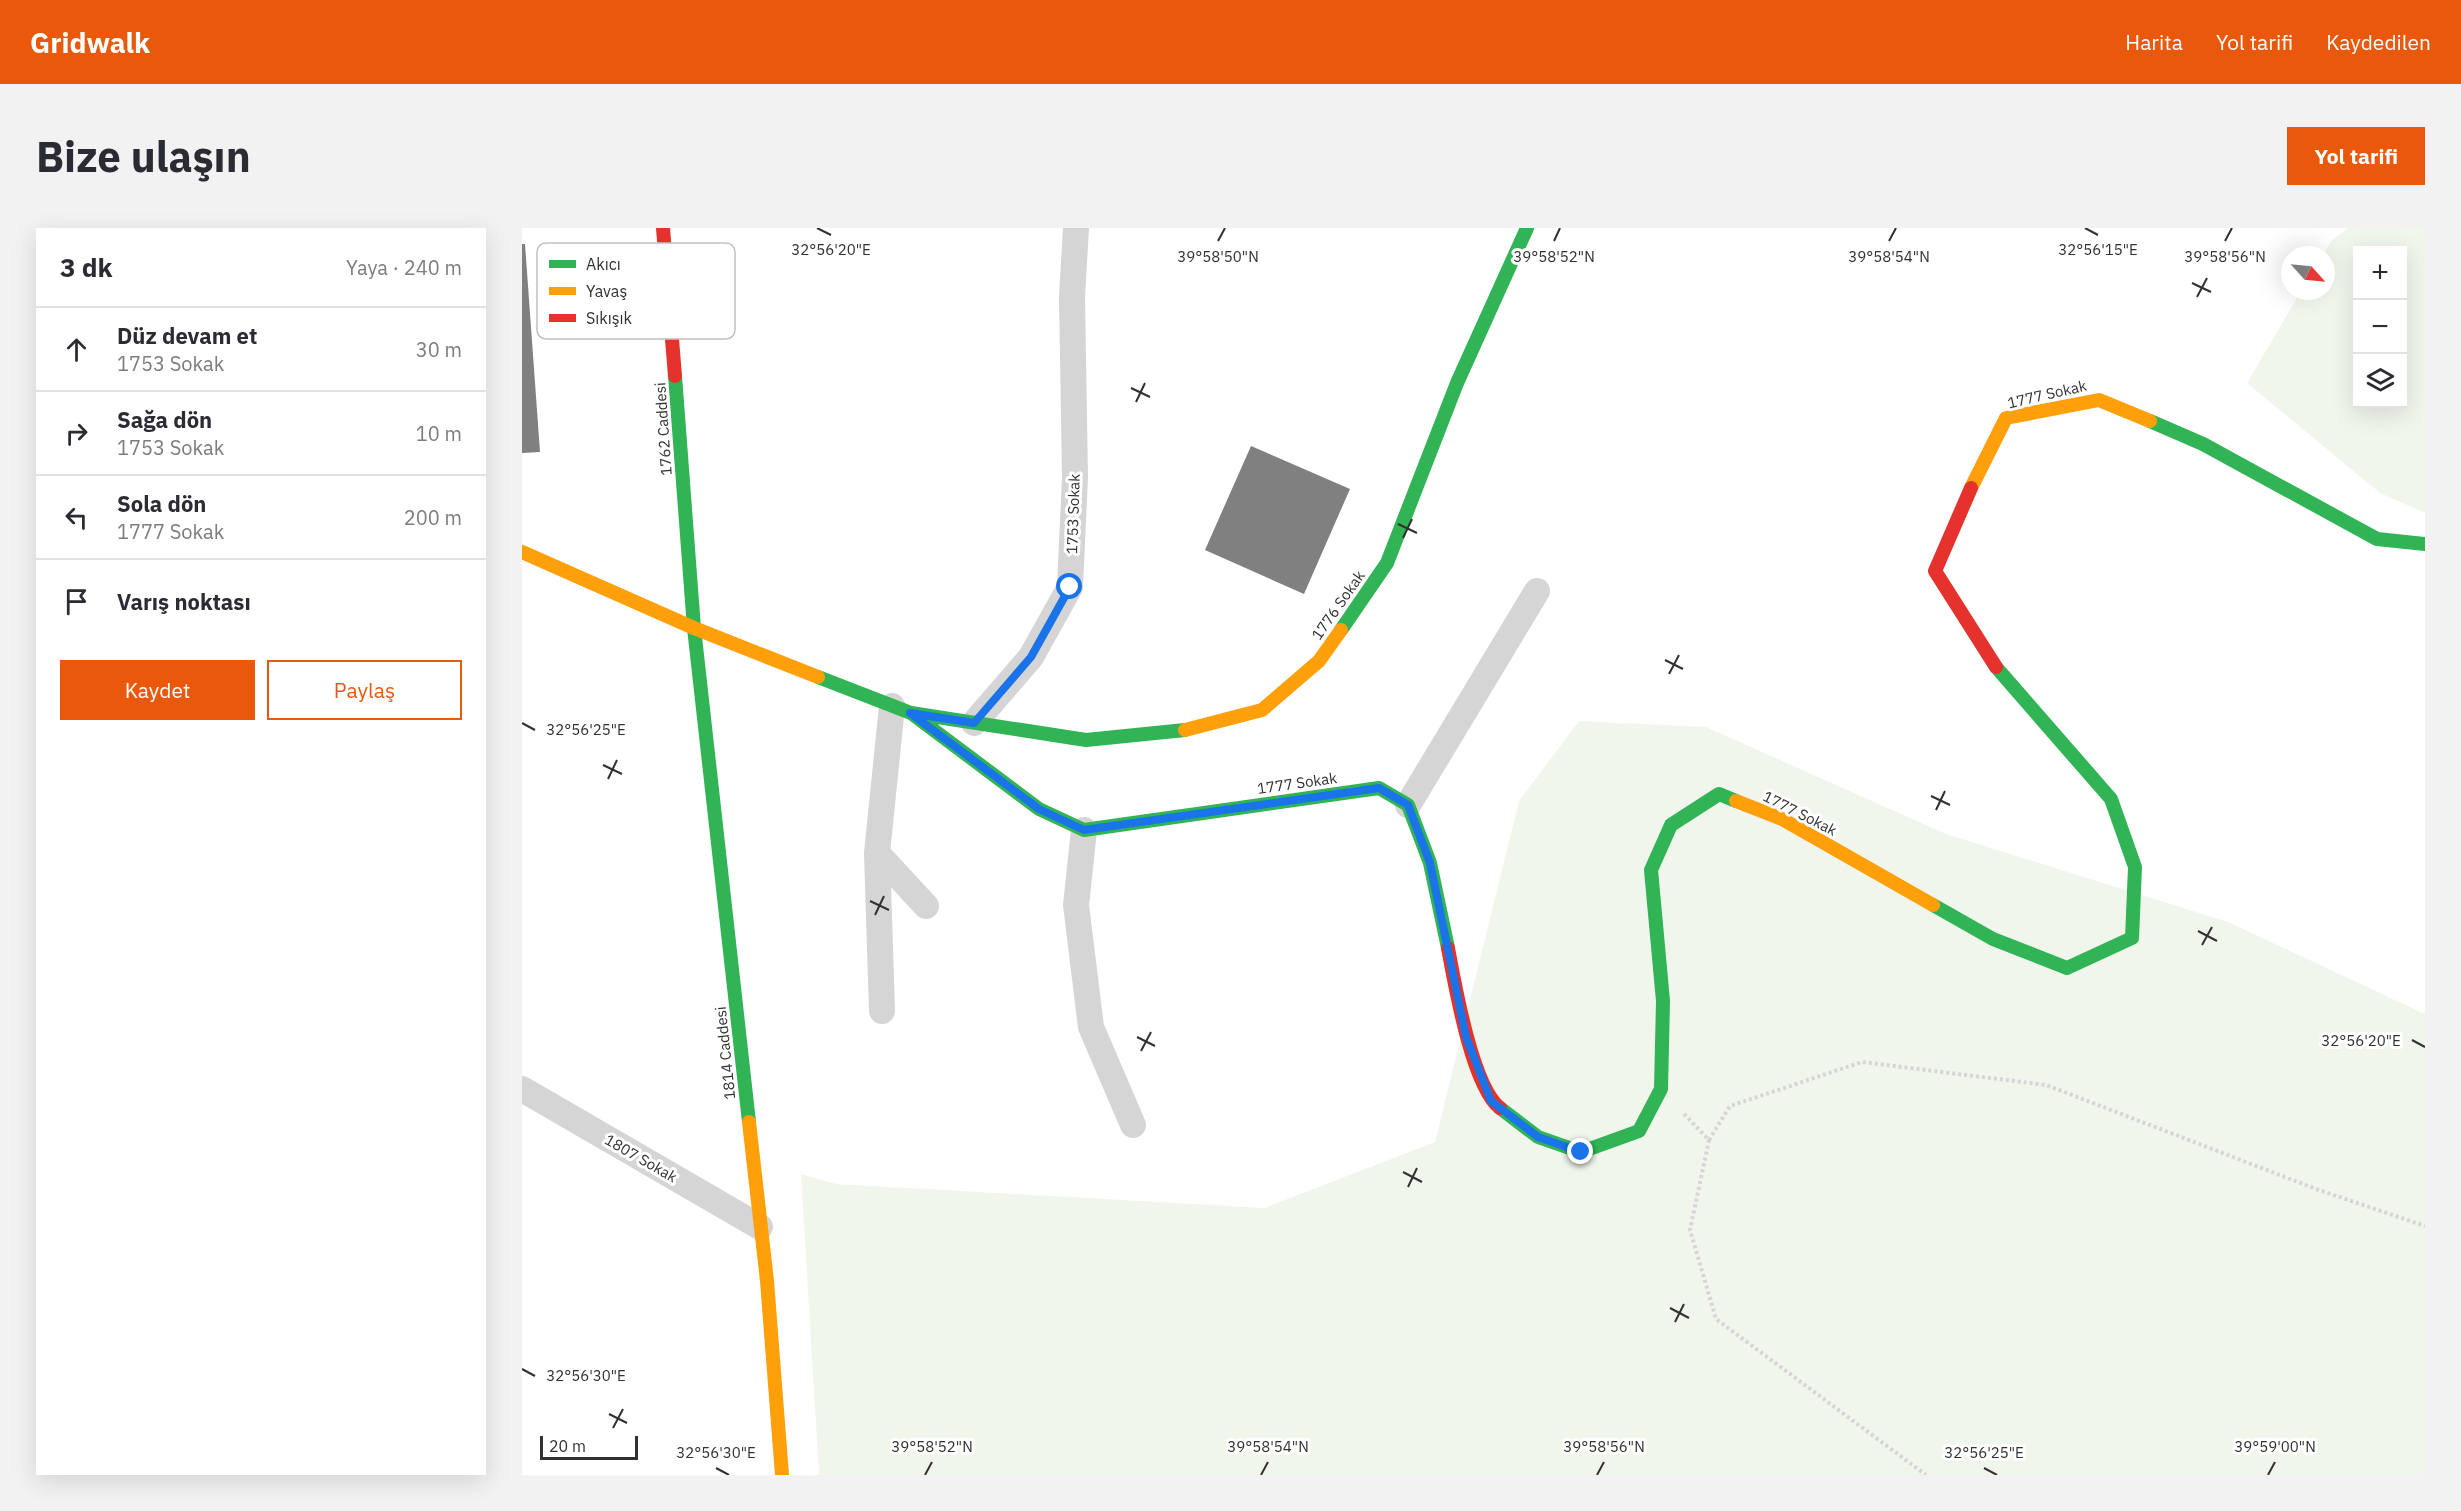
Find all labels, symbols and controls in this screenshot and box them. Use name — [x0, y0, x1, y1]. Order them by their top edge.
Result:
text: Gridwalk — [30, 24, 150, 61]
text: Harita — [2125, 28, 2183, 56]
text: Yol tarifi — [2216, 28, 2293, 56]
text: Kaydedilen — [2326, 28, 2431, 56]
button: Yol tarifi — [2287, 127, 2425, 185]
text: Bize ulaşın — [36, 129, 251, 184]
text: 32°56'20"E — [791, 240, 871, 259]
text: 32°56'15"E — [2058, 240, 2138, 259]
legend — [537, 243, 735, 339]
north arrow — [2281, 246, 2335, 300]
map controls — [2353, 246, 2407, 408]
button: + — [2353, 246, 2407, 300]
text: 39°58'50"N — [1177, 247, 1259, 266]
text: 39°58'52"N — [1513, 247, 1595, 266]
text: 39°58'54"N — [1848, 247, 1930, 266]
text: 39°58'56"N — [2184, 247, 2266, 266]
text: 3 dk — [60, 250, 113, 284]
text: Yaya · 240 m — [346, 254, 462, 281]
text: Akıcı — [586, 254, 621, 274]
text: Yavaş — [586, 281, 627, 301]
button: − — [2353, 300, 2407, 354]
text: Sıkışık — [586, 308, 633, 328]
text: Düz devam et — [117, 321, 257, 350]
icon: ahead — [60, 333, 93, 366]
text: 30 m — [416, 336, 462, 363]
text: 1753 Sokak — [117, 350, 224, 377]
button: layers — [2353, 354, 2407, 408]
street label: 1777 Sokak — [2006, 376, 2088, 412]
street label: 1762 Caddesi — [650, 382, 676, 476]
text: Sağa dön — [117, 405, 212, 434]
icon: right — [60, 417, 93, 450]
text: 10 m — [416, 420, 462, 447]
text: 1753 Sokak — [117, 434, 224, 461]
street label: 1753 Sokak — [1062, 473, 1084, 555]
text: Sola dön — [117, 489, 206, 518]
icon: left — [60, 501, 93, 534]
text: 200 m — [404, 504, 462, 531]
text: 1777 Sokak — [117, 518, 224, 545]
street label: 1776 Sokak — [1307, 567, 1369, 643]
route start — [1056, 573, 1082, 599]
icon: arrive — [60, 585, 93, 618]
text: Varış noktası — [117, 587, 251, 616]
button: Kaydet — [60, 660, 255, 720]
button: Paylaş — [267, 660, 462, 720]
text: 32°56'25"E — [546, 720, 626, 739]
street label: 1777 Sokak — [1256, 768, 1338, 798]
street label: 1777 Sokak — [1760, 786, 1840, 840]
street label: 1814 Caddesi — [711, 1005, 739, 1101]
text: 32°56'20"E — [2321, 1031, 2401, 1050]
street label: 1807 Sokak — [601, 1130, 681, 1186]
route end — [1567, 1138, 1593, 1164]
text: 32°56'30"E — [546, 1366, 626, 1385]
scale bar — [540, 1433, 638, 1460]
text: 20 m — [549, 1436, 586, 1456]
text: 39°58'52"N — [891, 1437, 973, 1456]
text: 39°58'54"N — [1227, 1437, 1309, 1456]
text: 39°58'56"N — [1563, 1437, 1645, 1456]
text: 39°59'00"N — [2234, 1437, 2316, 1456]
text: 32°56'30"E — [676, 1443, 756, 1462]
text: 32°56'25"E — [1944, 1443, 2024, 1462]

